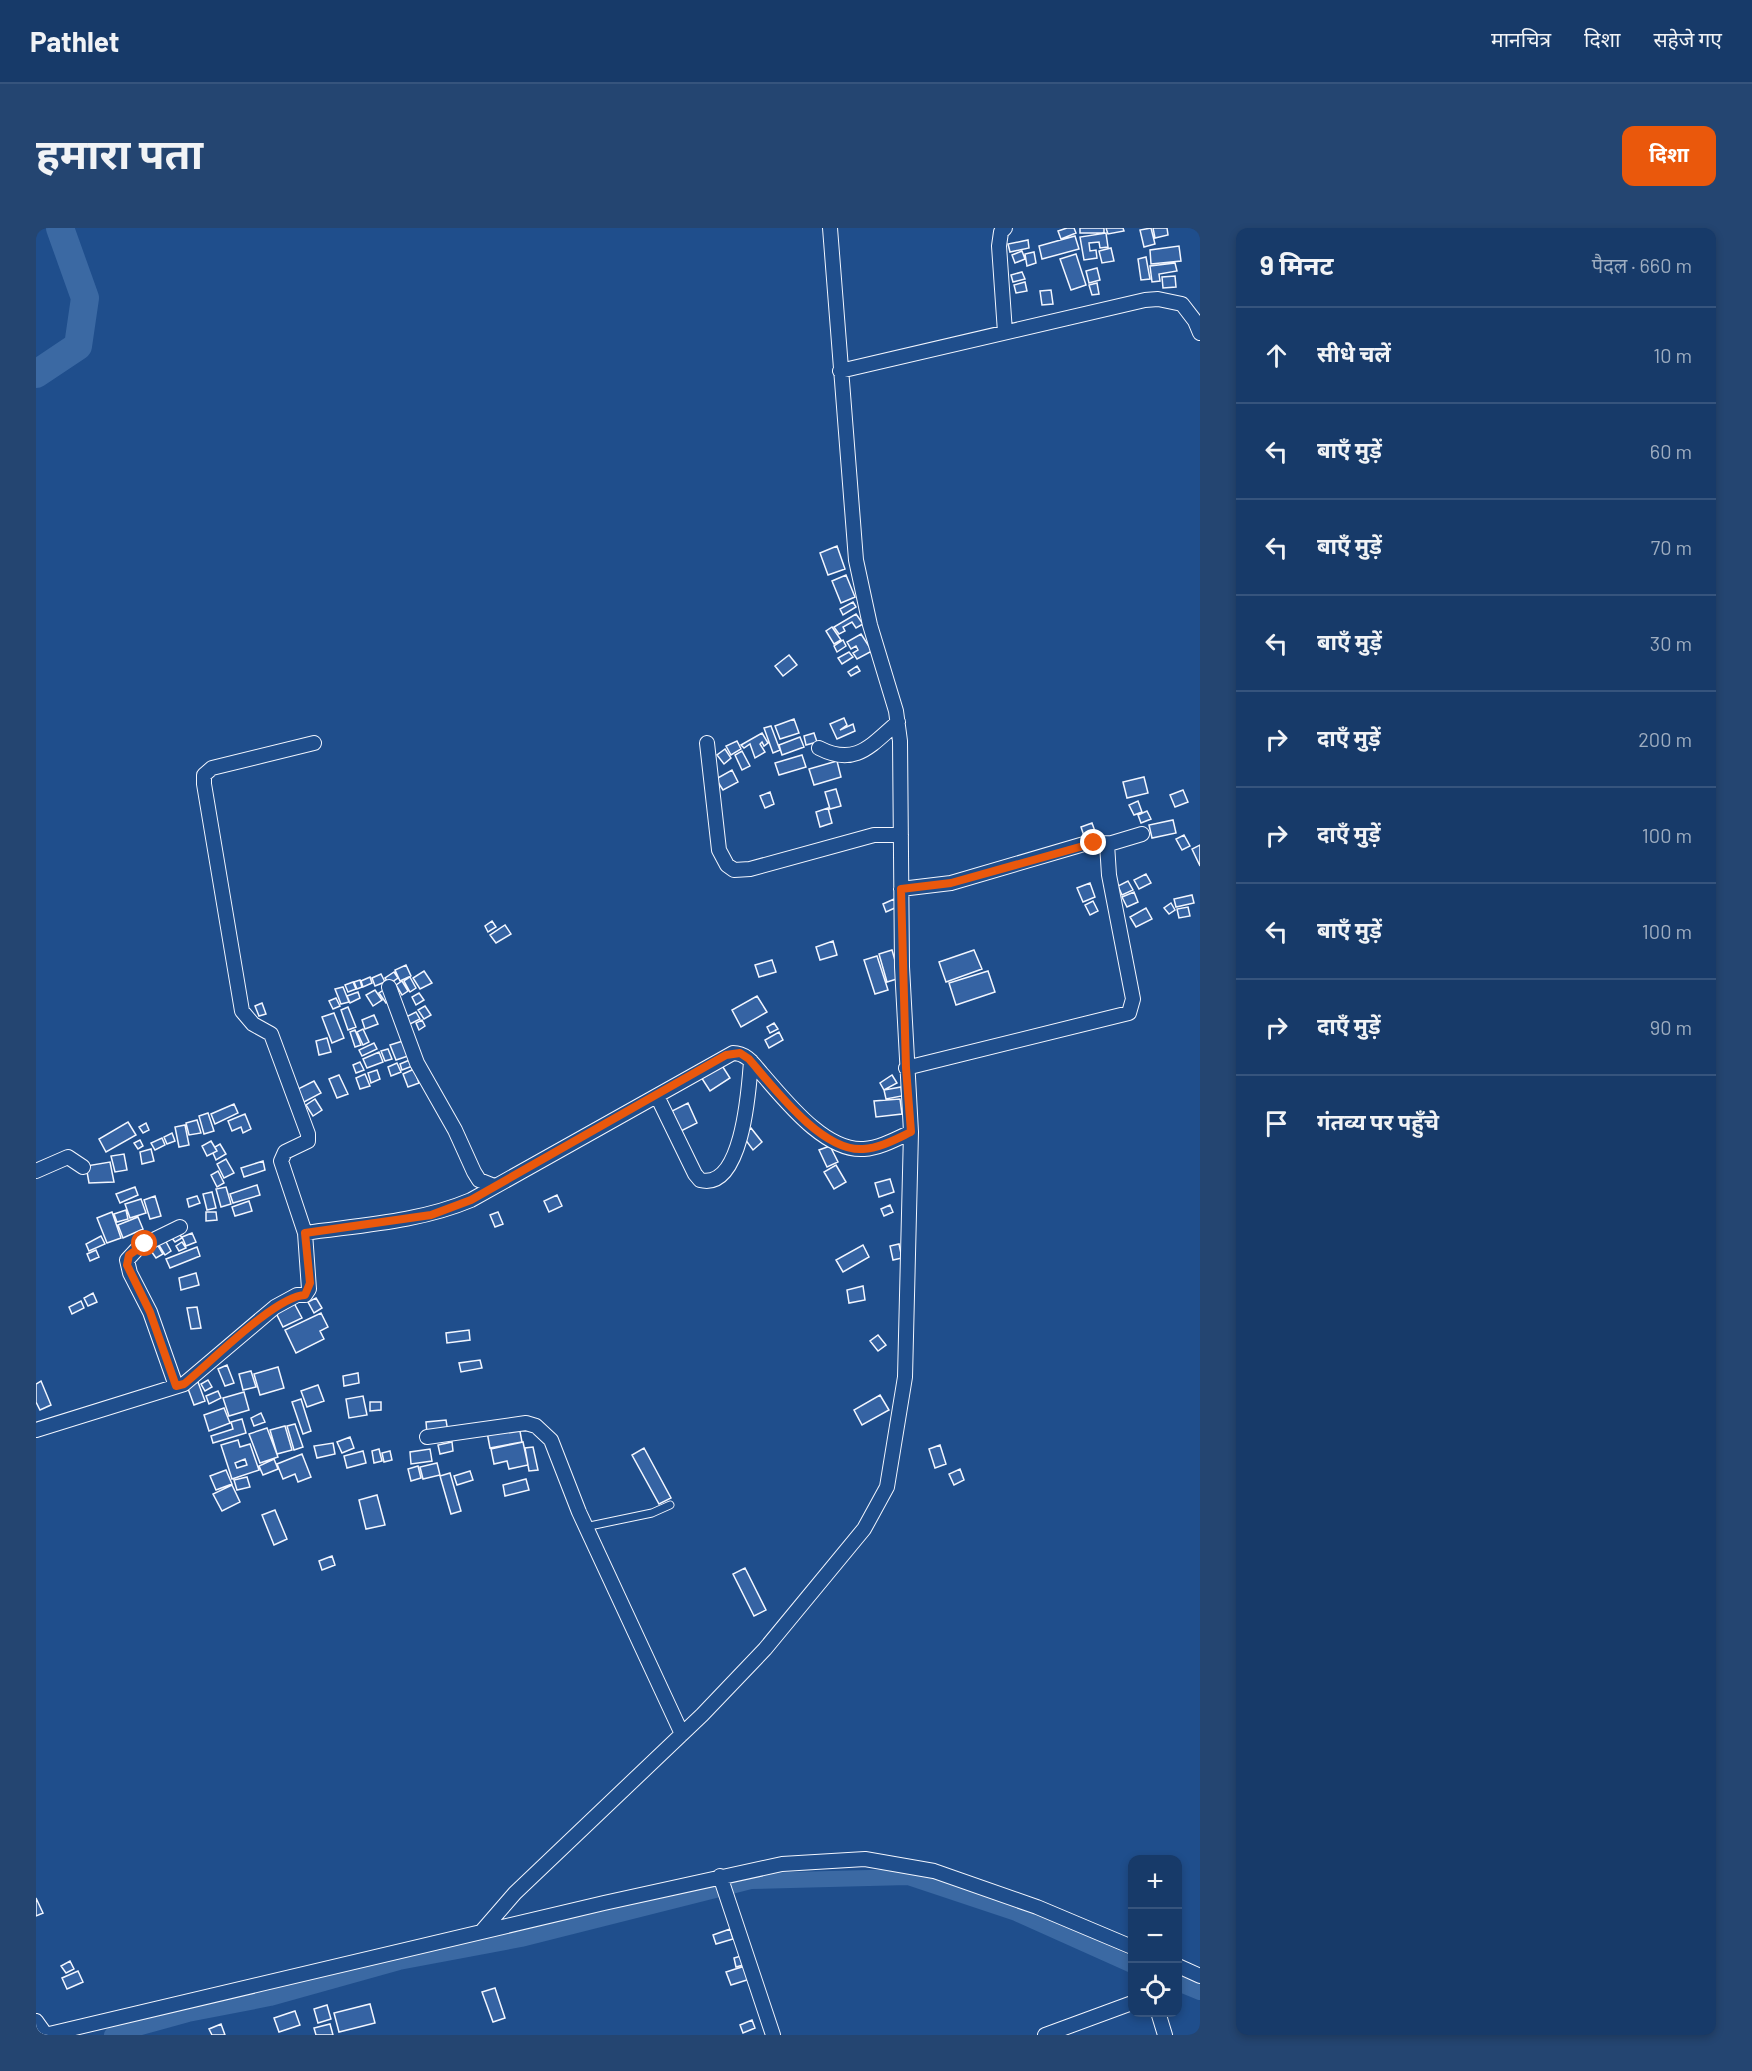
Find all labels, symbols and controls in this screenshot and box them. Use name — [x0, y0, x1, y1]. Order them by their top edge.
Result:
text: Pathlet — [30, 24, 119, 58]
text: मानचित्र — [1491, 26, 1551, 51]
text: दिशा — [1584, 26, 1620, 51]
text: सहेजे गए — [1653, 26, 1722, 51]
button: दिशा — [1622, 126, 1716, 186]
text: हमारा पता — [36, 127, 203, 177]
text: 9 मिनट — [1260, 249, 1334, 280]
text: पैदल · 660 m — [1592, 253, 1692, 277]
icon: ahead — [1260, 339, 1293, 372]
text: सीधे चलें — [1317, 340, 1391, 366]
text: 10 m — [1653, 343, 1692, 367]
icon: left — [1260, 435, 1293, 468]
text: बाएँ मुड़ें — [1317, 436, 1382, 462]
text: 60 m — [1650, 439, 1692, 463]
icon: left — [1260, 531, 1293, 564]
text: बाएँ मुड़ें — [1317, 532, 1382, 558]
text: 70 m — [1651, 535, 1692, 559]
icon: left — [1260, 627, 1293, 660]
text: बाएँ मुड़ें — [1317, 628, 1382, 654]
text: 30 m — [1650, 631, 1692, 655]
icon: right — [1260, 723, 1293, 756]
text: दाएँ मुड़ें — [1317, 724, 1380, 750]
text: 200 m — [1638, 727, 1692, 751]
icon: right — [1260, 819, 1293, 852]
text: दाएँ मुड़ें — [1317, 820, 1380, 846]
text: 100 m — [1642, 823, 1692, 847]
route end — [1080, 829, 1106, 855]
icon: left — [1260, 915, 1293, 948]
text: बाएँ मुड़ें — [1317, 916, 1382, 942]
text: 100 m — [1642, 919, 1692, 943]
icon: right — [1260, 1011, 1293, 1044]
text: दाएँ मुड़ें — [1317, 1012, 1380, 1038]
text: 90 m — [1650, 1015, 1692, 1039]
icon: arrive — [1260, 1107, 1293, 1140]
text: गंतव्य पर पहुँचे — [1317, 1108, 1439, 1134]
route start — [131, 1230, 157, 1256]
map controls — [1128, 1855, 1182, 2017]
button: + — [1128, 1855, 1182, 1909]
button: − — [1128, 1909, 1182, 1963]
button: locate — [1128, 1963, 1182, 2017]

